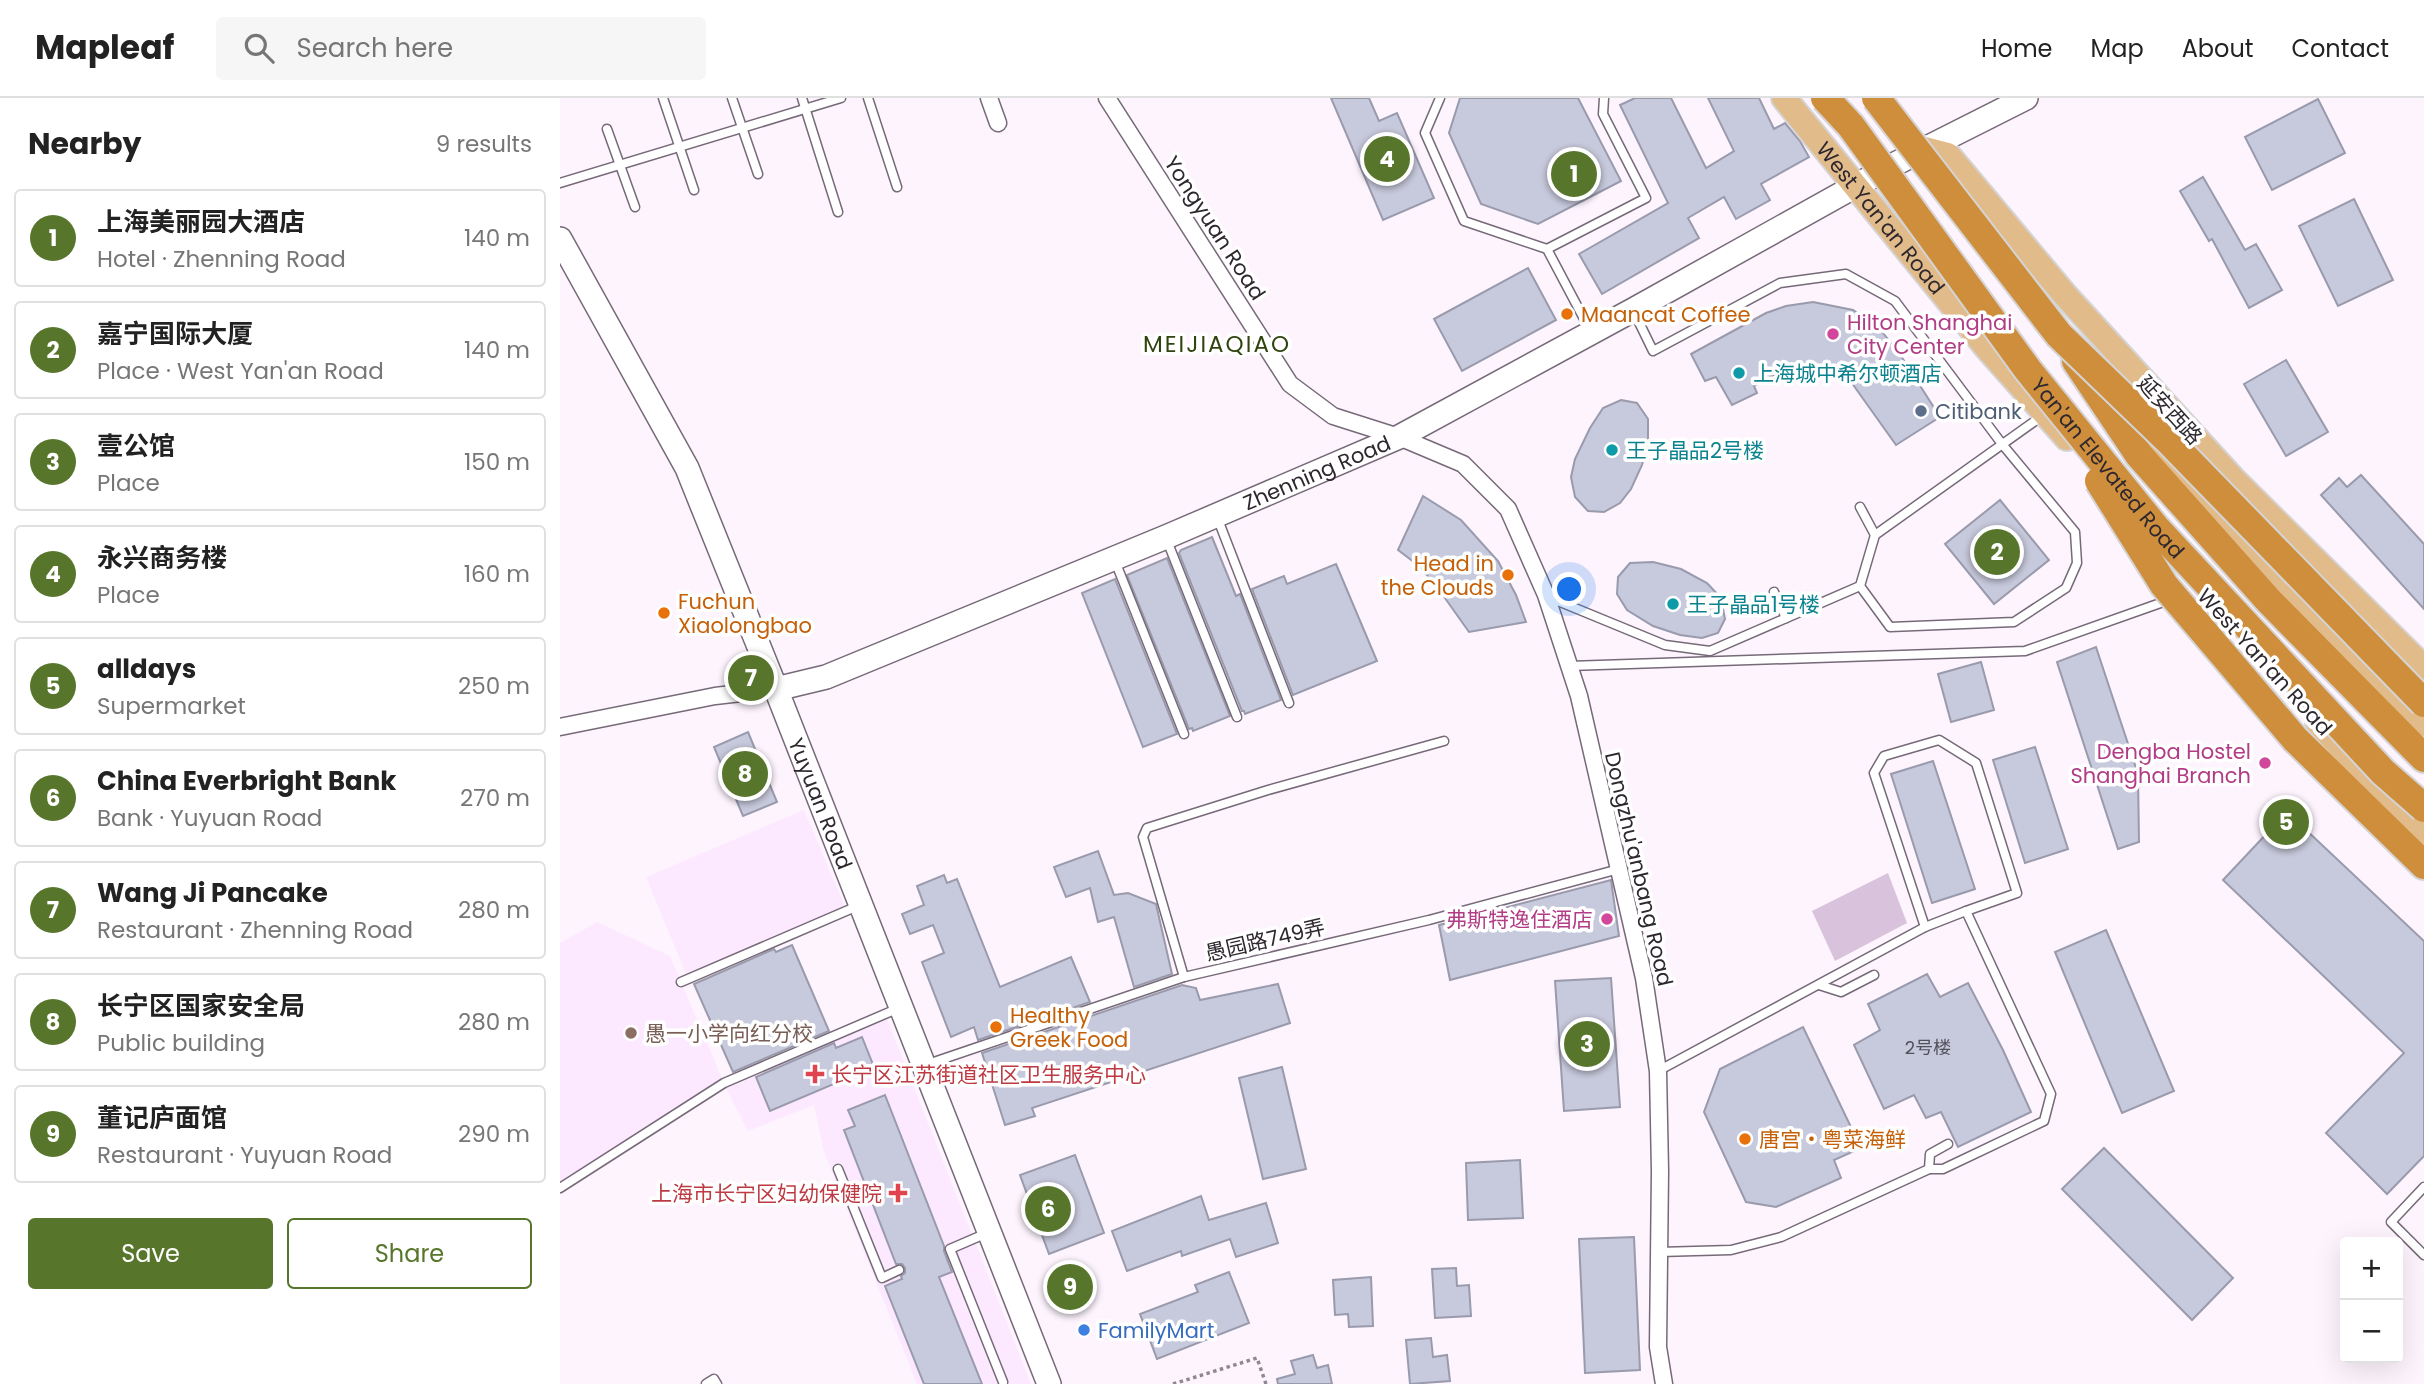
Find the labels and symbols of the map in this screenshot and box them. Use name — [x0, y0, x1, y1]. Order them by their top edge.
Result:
pin: 4 — [1364, 133, 1410, 185]
street label: West Yan'an Road — [1810, 135, 1952, 300]
pin: 1 — [1551, 148, 1597, 200]
street label: Yongyuan Road — [1158, 150, 1272, 306]
place label: Maancat Coffee — [1581, 300, 1751, 329]
marker: Maancat Coffee — [1559, 306, 1575, 322]
place label: Hilton Shanghai City Center — [1847, 308, 2012, 361]
marker: Hilton Shanghai City Center — [1825, 326, 1841, 342]
district label: MEIJIAQIAO — [1143, 328, 1291, 360]
place label: 上海城中希尔顿酒店 — [1753, 359, 1942, 388]
marker: 上海城中希尔顿酒店 — [1731, 365, 1747, 381]
street label: 延安西路 — [2131, 369, 2209, 451]
street label: Yan'an Elevated Road — [2025, 371, 2191, 564]
place label: Citibank — [1935, 397, 2022, 426]
marker: Citibank — [1913, 403, 1929, 419]
street label: Zhenning Road — [1238, 428, 1395, 517]
place label: 王子晶品2号楼 — [1626, 436, 1764, 465]
marker: 王子晶品2号楼 — [1604, 442, 1620, 458]
pin: 2 — [1974, 526, 2020, 578]
place label: Head in the Clouds — [1381, 549, 1494, 602]
marker: Head in the Clouds — [1500, 567, 1516, 583]
your location — [1552, 572, 1586, 606]
street label: West Yan'an Road — [2191, 582, 2339, 742]
place label: Fuchun Xiaolongbao — [678, 587, 812, 640]
place label: 王子晶品1号楼 — [1687, 590, 1820, 619]
marker: 王子晶品1号楼 — [1665, 596, 1681, 612]
marker: Fuchun Xiaolongbao — [656, 605, 672, 621]
pin: 7 — [728, 652, 774, 704]
street label: Yuyuan Road — [782, 733, 860, 873]
place label: Dengba Hostel Shanghai Branch — [2070, 737, 2251, 790]
pin: 8 — [722, 748, 768, 800]
street label: Dongzhu'anbang Road — [1598, 749, 1680, 989]
marker: Dengba Hostel Shanghai Branch — [2257, 755, 2273, 771]
pin: 5 — [2263, 796, 2309, 848]
place label: 弗斯特逸住酒店 — [1446, 905, 1593, 934]
marker: 弗斯特逸住酒店 — [1599, 911, 1615, 927]
street label: 愚园路749弄 — [1202, 912, 1328, 968]
place label: Healthy Greek Food — [1010, 1001, 1128, 1054]
pin: 3 — [1564, 1018, 1610, 1070]
place label: 愚一小学向红分校 — [645, 1019, 813, 1048]
marker: Healthy Greek Food — [988, 1019, 1004, 1035]
marker: 愚一小学向红分校 — [623, 1025, 639, 1041]
house number: 2号楼 — [1905, 1035, 1951, 1060]
place label: 长宁区江苏街道社区卫生服务中心 — [831, 1060, 1146, 1089]
marker: 长宁区江苏街道社区卫生服务中心 — [805, 1064, 825, 1084]
place label: 唐宫・粤菜海鲜 — [1759, 1125, 1906, 1154]
marker: 唐宫・粤菜海鲜 — [1737, 1131, 1753, 1147]
place label: 上海市长宁区妇幼保健院 — [651, 1179, 882, 1208]
marker: 上海市长宁区妇幼保健院 — [888, 1183, 908, 1203]
pin: 6 — [1025, 1183, 1071, 1235]
pin: 9 — [1047, 1261, 1093, 1313]
place label: FamilyMart — [1098, 1316, 1214, 1345]
marker: FamilyMart — [1076, 1322, 1092, 1338]

